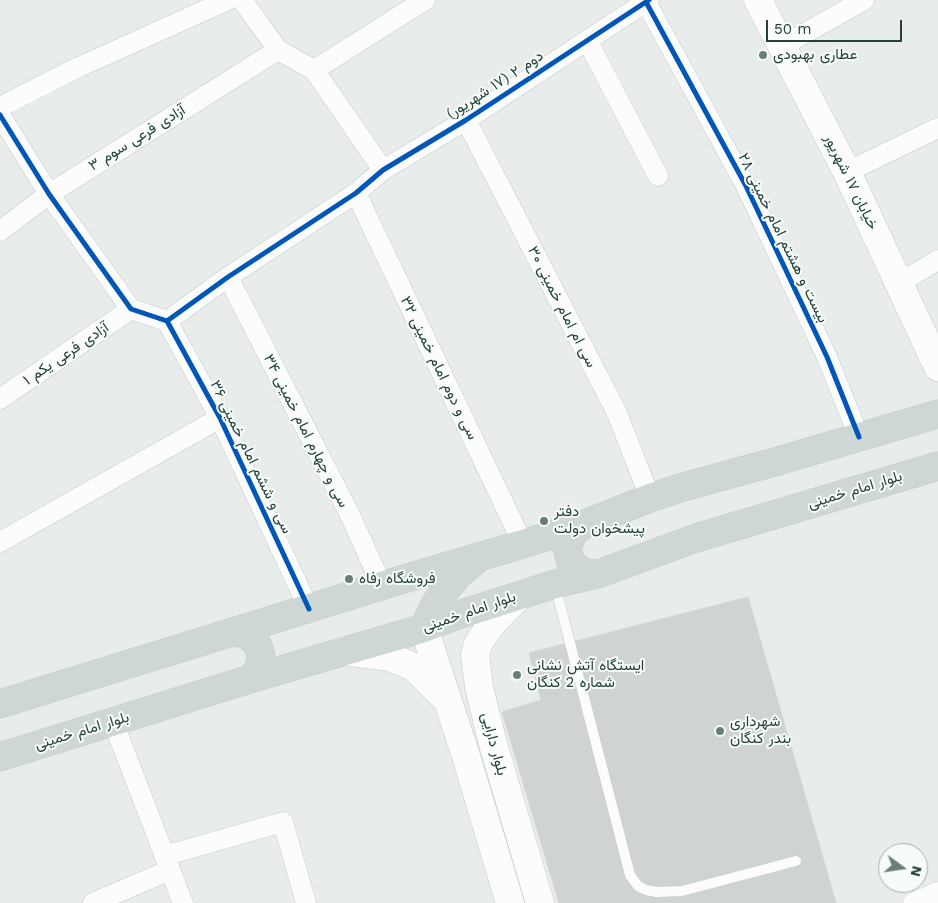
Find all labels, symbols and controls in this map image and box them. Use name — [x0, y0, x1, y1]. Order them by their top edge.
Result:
scale bar — [768, 10, 904, 42]
text: 50 m — [774, 20, 811, 38]
place label: عطاری بهبودی — [773, 46, 857, 64]
street label: دوم ۲ (۱۷ شهریور) — [443, 47, 547, 123]
marker: عطاری بهبودی — [757, 49, 769, 61]
street label: آزادی فرعی سوم ۳ — [85, 101, 189, 175]
street label: خیابان ۱۷ شهریور — [820, 131, 882, 233]
street label: بیست و هشتم امام خمینی ۲۸ — [734, 150, 832, 326]
street label: سی ام امام خمینی ۳۰ — [524, 243, 600, 371]
street label: سی و دوم امام خمینی ۳۲ — [396, 293, 482, 443]
street label: آزادی فرعی یکم ۱ — [20, 319, 112, 389]
street label: سی و چهارم امام خمینی ۳۴ — [259, 351, 353, 511]
street label: سی و ششم امام خمینی ۳۶ — [206, 377, 296, 537]
street label: بلوار امام خمینی — [806, 467, 904, 513]
place label: دفتر پیشخوان دولت — [554, 503, 645, 538]
marker: دفتر پیشخوان دولت — [538, 515, 550, 527]
place label: فروشگاه رفاه — [359, 570, 435, 588]
marker: فروشگاه رفاه — [343, 573, 355, 585]
street label: بلوار امام خمینی — [420, 588, 518, 636]
place label: ایستگاه آتش نشانی شماره 2 کنگان — [527, 657, 644, 692]
marker: ایستگاه آتش نشانی شماره 2 کنگان — [511, 669, 523, 681]
street label: بلوار امام خمینی — [33, 708, 131, 754]
street label: بلوار دارایی — [477, 711, 511, 777]
place label: شهرداری بندر کنگان — [730, 713, 791, 748]
marker: شهرداری بندر کنگان — [714, 725, 726, 737]
north arrow — [878, 843, 928, 893]
text: N — [908, 864, 926, 878]

